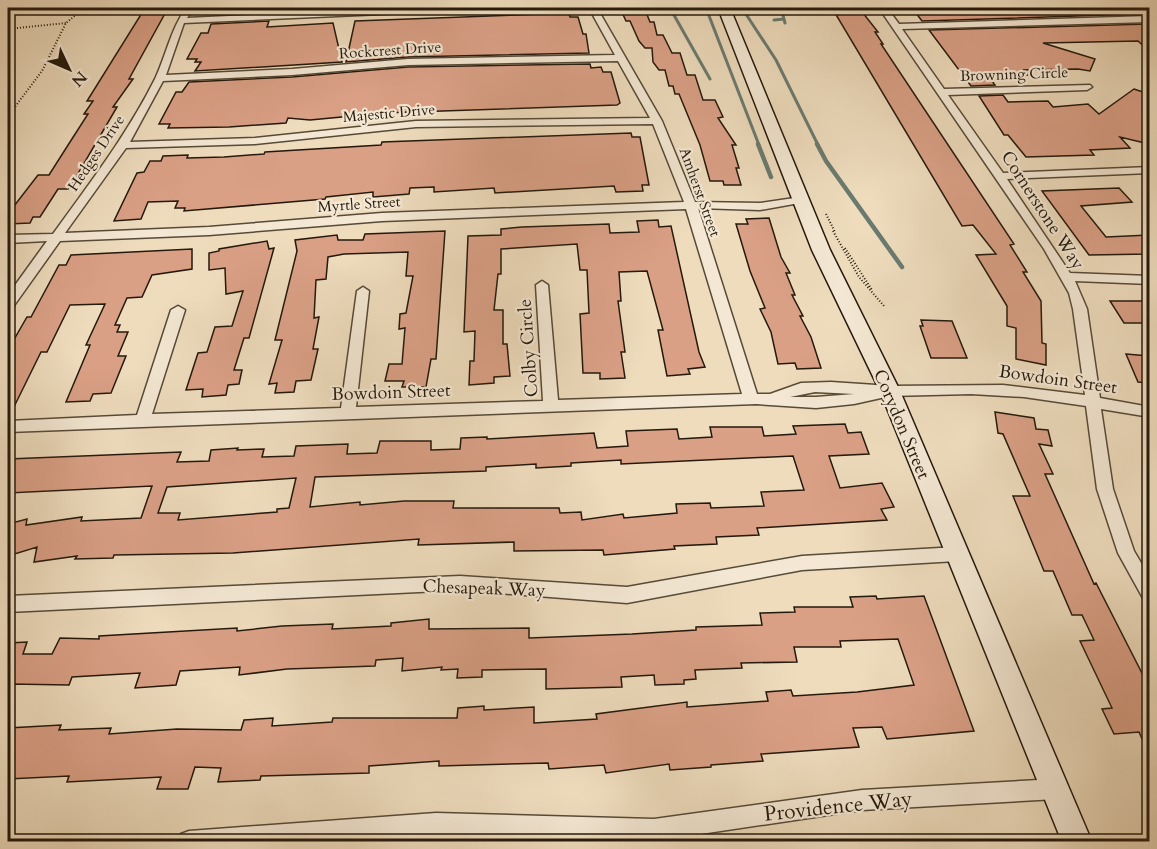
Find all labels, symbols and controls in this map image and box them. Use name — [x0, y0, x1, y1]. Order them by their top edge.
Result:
street label: Rockcrest Drive — [338, 36, 442, 64]
north arrow — [39, 39, 99, 99]
street label: Browning Circle — [960, 62, 1069, 86]
text: N — [66, 66, 92, 91]
street label: Majestic Drive — [342, 99, 436, 127]
street label: Hedges Drive — [63, 111, 129, 195]
street label: Amherst Street — [675, 145, 726, 240]
street label: Cornerstone Way — [995, 146, 1091, 275]
street label: Myrtle Street — [317, 191, 401, 217]
street label: Colby Circle — [513, 298, 544, 398]
street label: Bowdoin Street — [997, 359, 1119, 400]
street label: Corydon Street — [867, 365, 936, 483]
street label: Bowdoin Street — [331, 378, 451, 407]
street label: Chesapeak Way — [422, 574, 546, 603]
street label: Providence Way — [763, 784, 914, 829]

